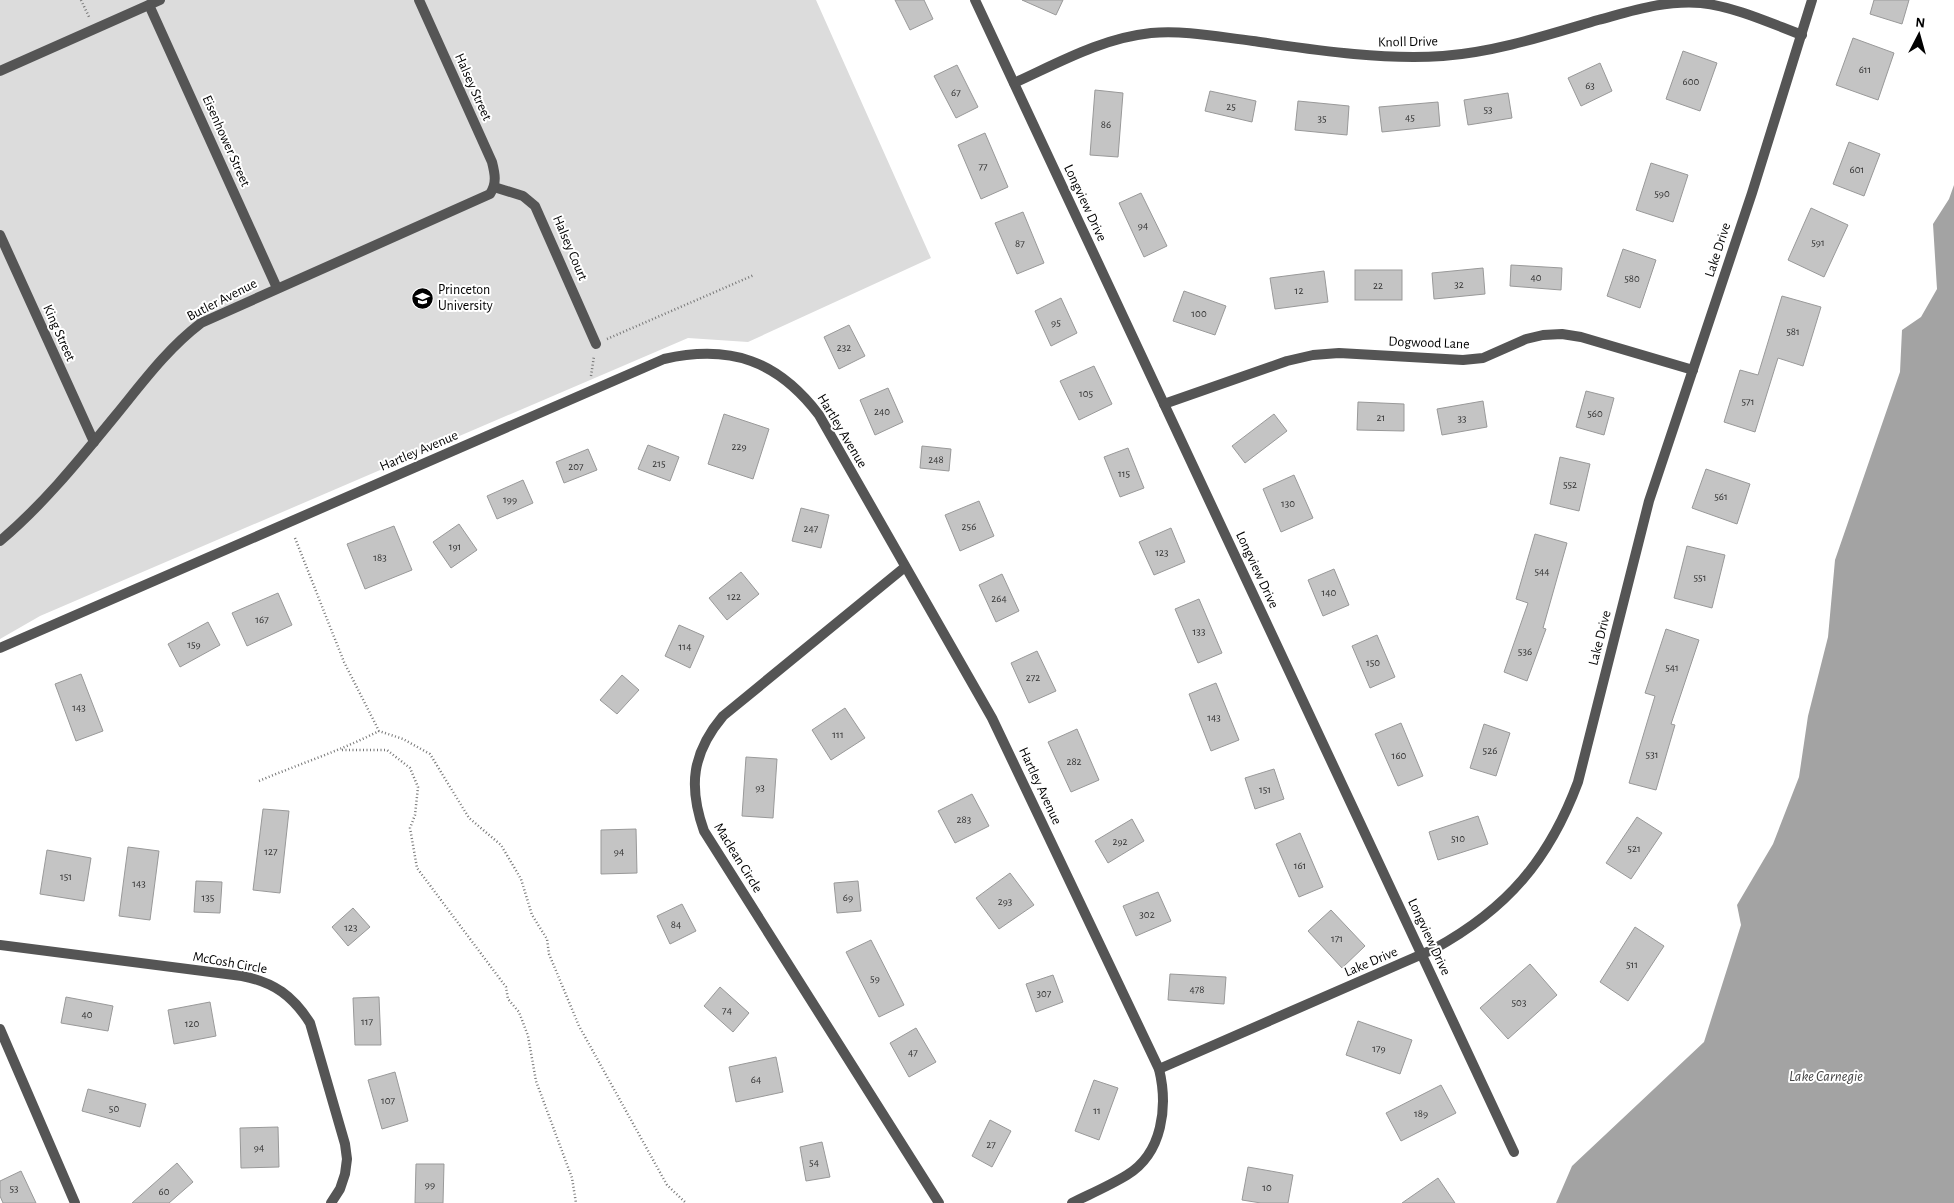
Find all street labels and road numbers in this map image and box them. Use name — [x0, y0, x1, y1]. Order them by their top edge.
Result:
street label: Knoll Drive — [1378, 34, 1438, 50]
street label: Halsey Street — [452, 51, 494, 123]
street label: Eisenhower Street — [200, 93, 253, 189]
street label: Longview Drive — [1061, 162, 1109, 244]
street label: Halsey Court — [550, 214, 590, 283]
street label: Lake Drive — [1703, 221, 1733, 279]
street label: Butler Avenue — [185, 276, 259, 324]
street label: King Street — [40, 303, 78, 364]
street label: Dogwood Lane — [1388, 335, 1470, 351]
street label: Hartley Avenue — [814, 392, 870, 470]
street label: Hartley Avenue — [378, 428, 460, 474]
street label: Longview Drive — [1233, 529, 1281, 611]
street label: Lake Drive — [1586, 609, 1614, 667]
street label: Hartley Avenue — [1016, 745, 1064, 827]
street label: Maclean Circle — [711, 821, 765, 895]
street label: Longview Drive — [1405, 896, 1453, 978]
street label: Lake Drive — [1342, 945, 1400, 979]
street label: McCosh Circle — [192, 950, 268, 976]

